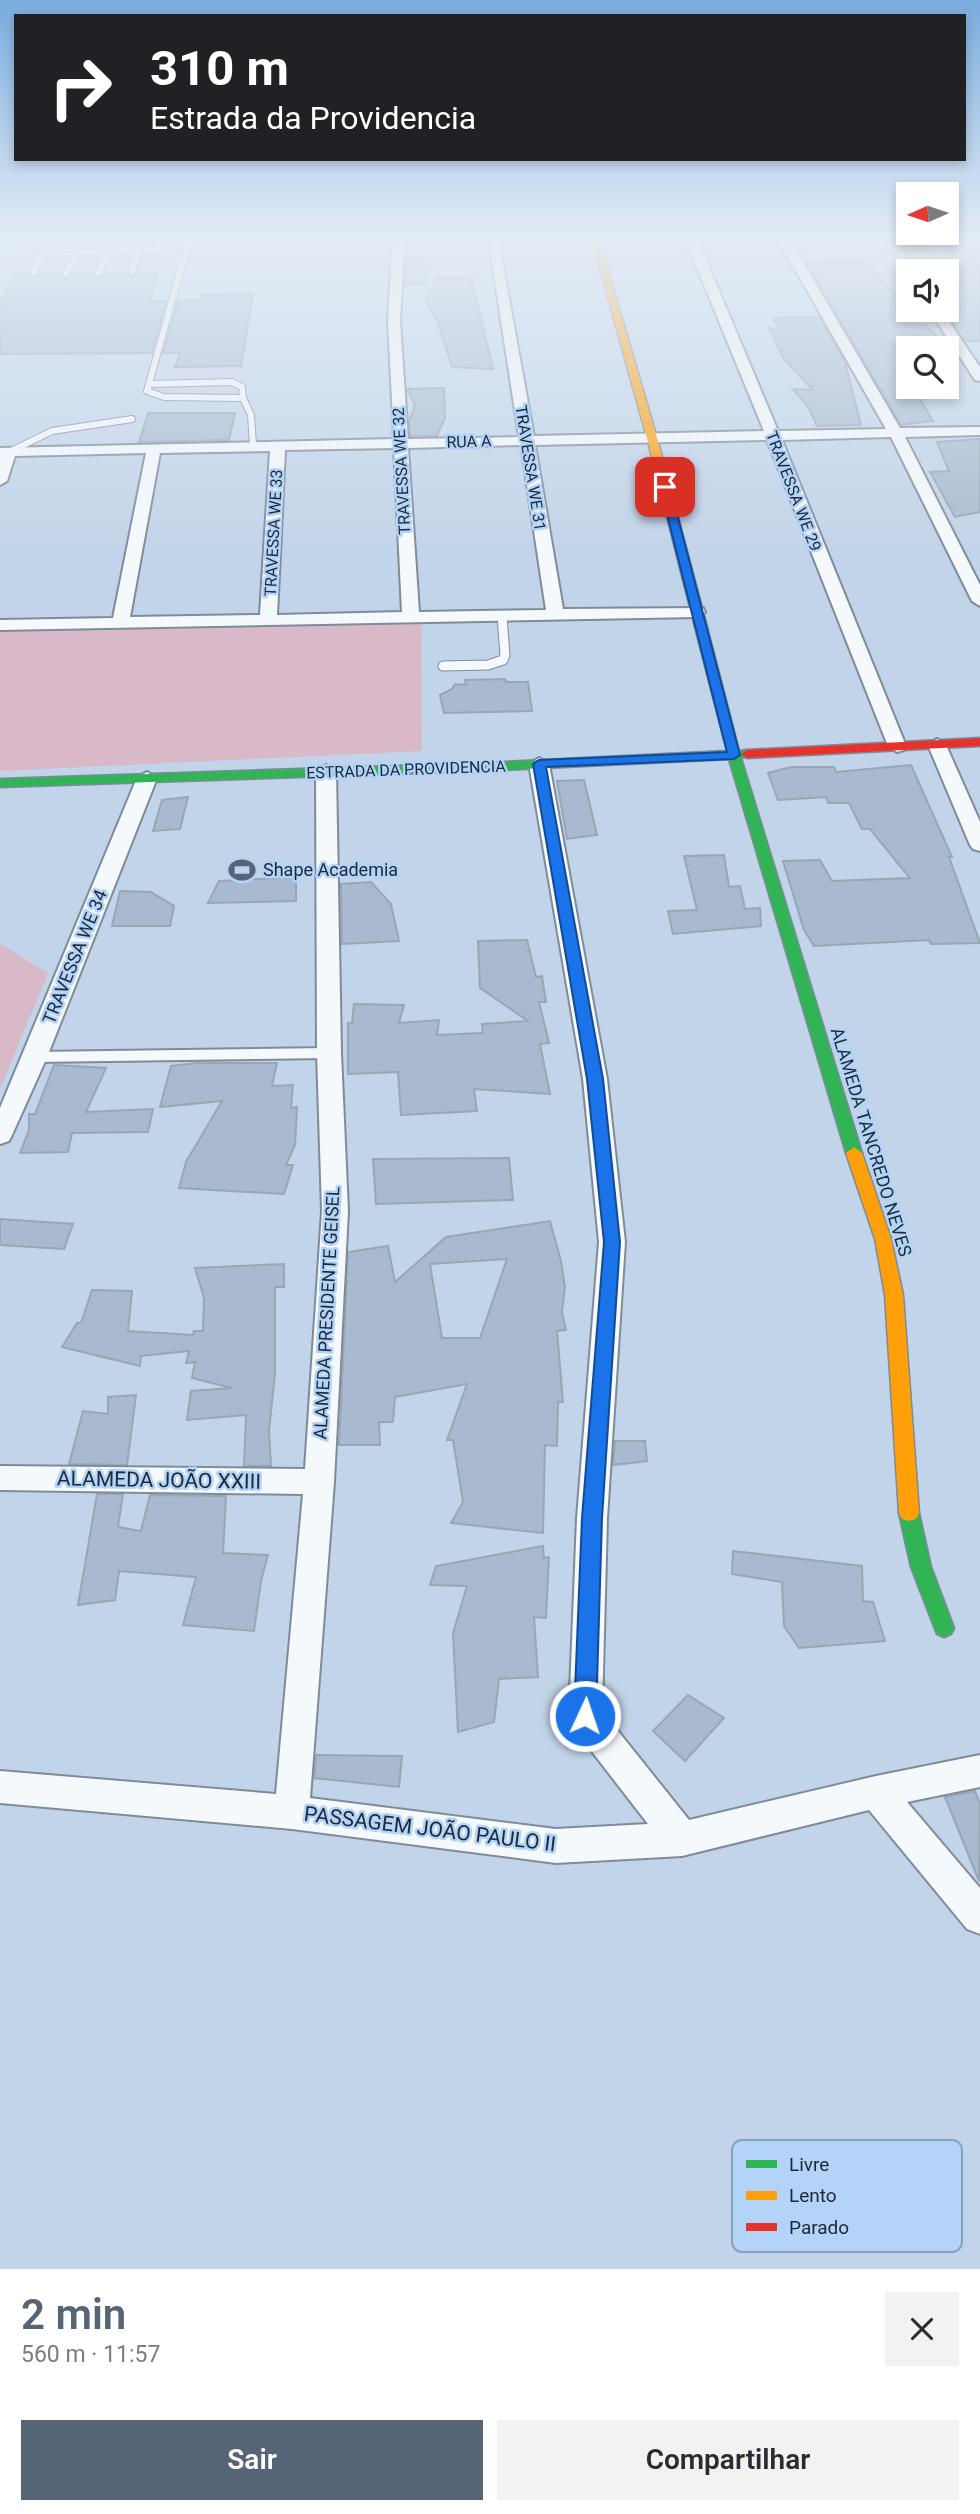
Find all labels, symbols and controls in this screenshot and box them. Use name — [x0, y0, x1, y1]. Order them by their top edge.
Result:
text: 310 m — [150, 40, 289, 97]
icon: right — [35, 42, 126, 133]
text: Estrada da Providencia — [150, 99, 476, 137]
north arrow — [896, 182, 959, 245]
map controls — [896, 182, 959, 399]
button: sound — [896, 259, 959, 322]
button: search — [896, 336, 959, 399]
street label: TRAVESSA WE 31 — [511, 404, 550, 532]
street label: TRAVESSA WE 32 — [389, 407, 414, 535]
street label: TRAVESSA WE 29 — [762, 428, 825, 554]
street label: RUA A — [446, 431, 492, 452]
pin — [635, 457, 695, 517]
icon: arrive — [646, 468, 684, 506]
street label: TRAVESSA WE 33 — [261, 469, 286, 597]
street label: ESTRADA DA PROVIDENCIA — [306, 757, 507, 782]
sports icon: Shape Academia — [227, 855, 257, 885]
place label: Shape Academia — [263, 859, 398, 880]
street label: TRAVESSA WE 34 — [38, 887, 111, 1027]
street label: ALAMEDA TANCREDO NEVES — [827, 1025, 916, 1259]
street label: ALAMEDA PRESIDENTE GEISEL — [309, 1186, 344, 1440]
street label: ALAMEDA JOÃO XXIII — [57, 1466, 261, 1494]
position arrow — [548, 1679, 622, 1753]
street label: PASSAGEM JOÃO PAULO II — [303, 1802, 557, 1856]
legend — [732, 2140, 962, 2252]
text: Livre — [789, 2153, 829, 2176]
text: Lento — [789, 2184, 837, 2207]
text: Parado — [789, 2216, 849, 2239]
text: 2 min — [21, 2290, 126, 2339]
button: close — [885, 2292, 959, 2366]
text: 560 m · 11:57 — [21, 2341, 160, 2368]
button: Sair — [21, 2420, 483, 2500]
button: Compartilhar — [497, 2420, 959, 2500]

